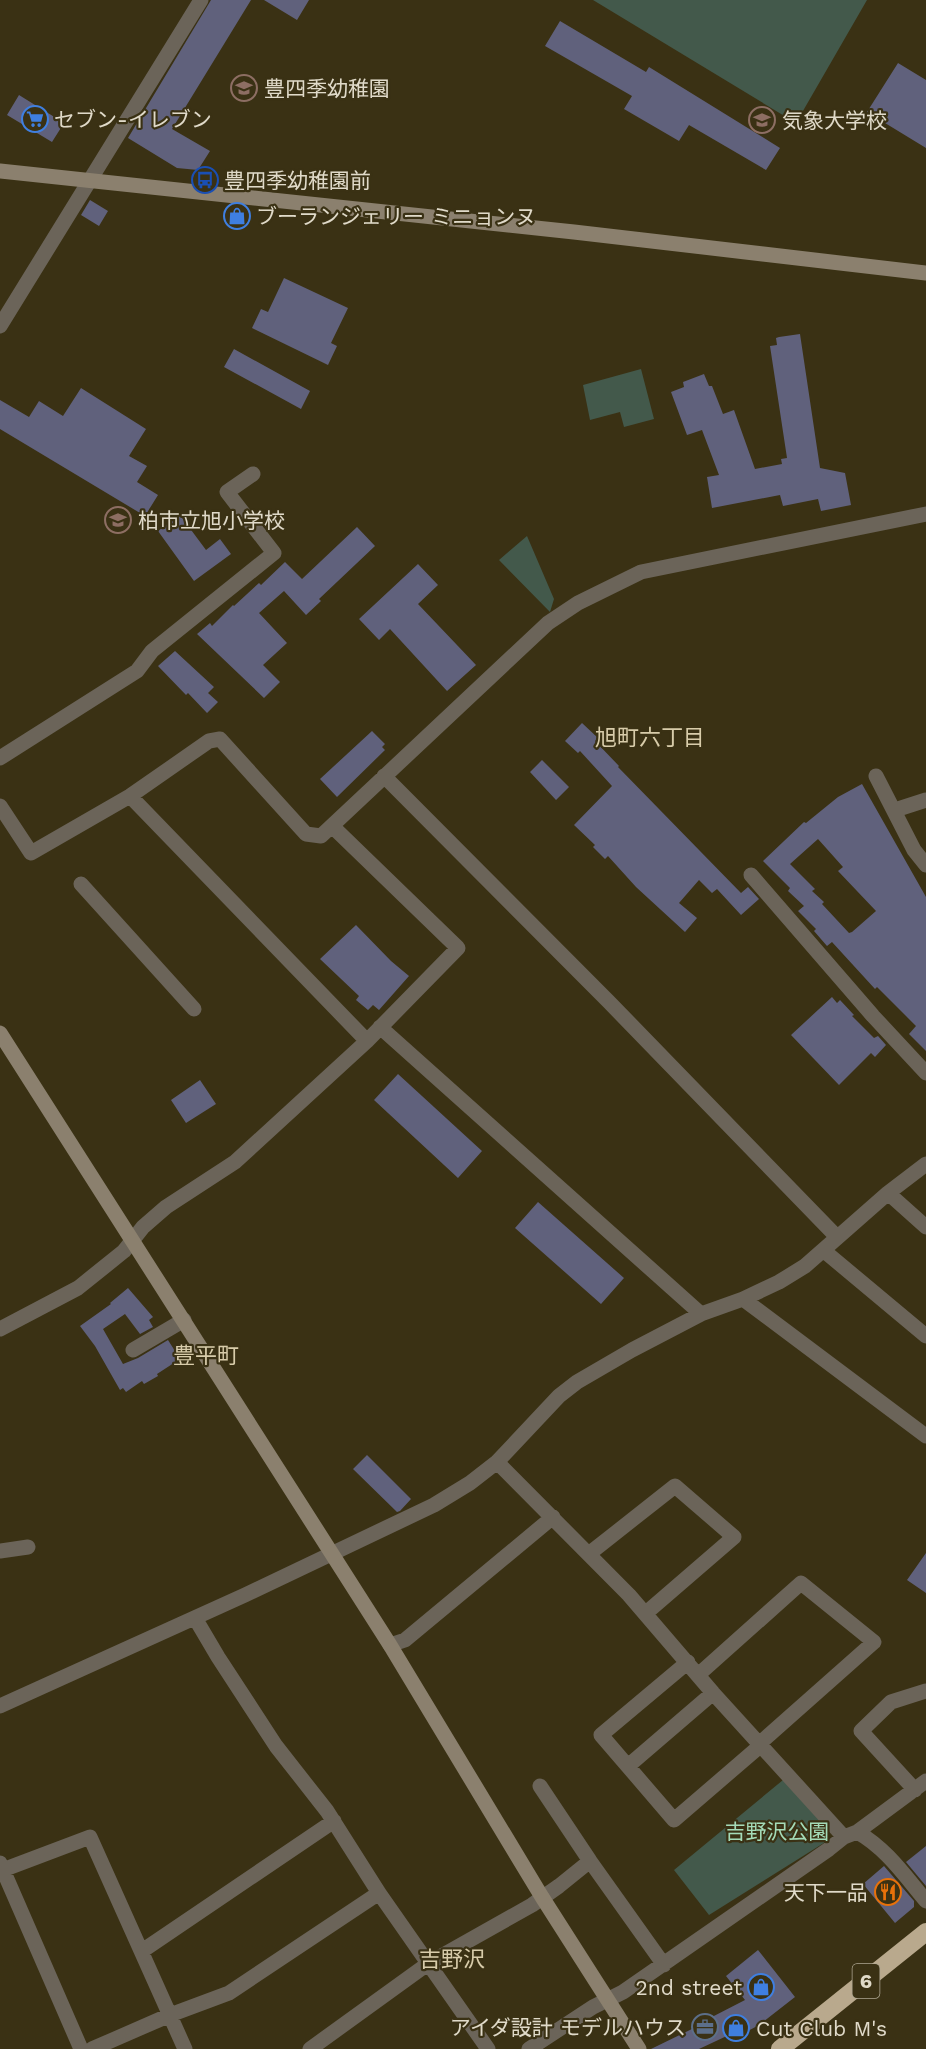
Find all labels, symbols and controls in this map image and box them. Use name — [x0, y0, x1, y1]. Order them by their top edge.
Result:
school or university icon: 豊四季幼稚園 — [229, 73, 259, 103]
place label: 豊四季幼稚園 — [264, 76, 390, 101]
supermarket icon: セブン-イレブン — [20, 104, 50, 134]
school or university icon: 気象大学校 — [747, 105, 777, 135]
place label: セブン-イレブン — [54, 107, 212, 132]
place label: 気象大学校 — [782, 108, 887, 133]
bus stop icon: 豊四季幼稚園前 — [190, 165, 220, 195]
place label: 豊四季幼稚園前 — [224, 168, 371, 193]
shop icon: ブーランジェリー ミニョンヌ — [222, 201, 252, 231]
place label: ブーランジェリー ミニョンヌ — [256, 204, 536, 229]
school or university icon: 柏市立旭小学校 — [103, 505, 133, 535]
place label: 柏市立旭小学校 — [138, 508, 285, 533]
district label: 旭町六丁目 — [595, 725, 705, 750]
district label: 豊平町 — [173, 1343, 239, 1368]
park label: 吉野沢公園 — [725, 1819, 830, 1844]
restaurant icon: 天下一品 — [873, 1877, 903, 1907]
place label: 天下一品 — [784, 1880, 868, 1905]
district label: 吉野沢 — [419, 1947, 485, 1972]
road number: 6 — [852, 1964, 880, 1998]
shop icon: 2nd street — [746, 1972, 776, 2002]
place label: 2nd street — [636, 1975, 742, 2000]
office icon: アイダ設計 モデルハウス — [690, 2012, 720, 2042]
shop icon: Cut Club M's — [721, 2013, 751, 2043]
place label: アイダ設計 モデルハウス — [450, 2015, 686, 2040]
place label: Cut Club M's — [756, 2016, 887, 2041]

